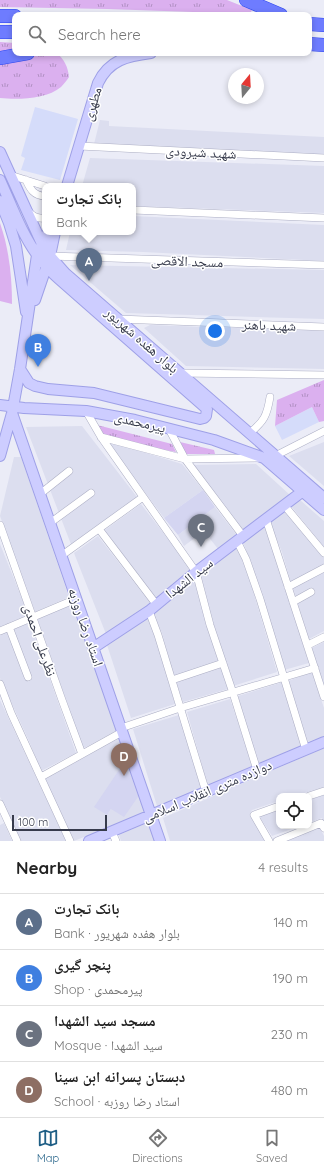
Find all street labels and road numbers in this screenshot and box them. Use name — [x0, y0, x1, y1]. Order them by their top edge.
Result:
street label: مطهری — [78, 85, 106, 123]
street label: شهید شیرودی — [165, 141, 237, 163]
street label: مسجد الاقصی — [150, 251, 224, 271]
street label: بلوار هفده شهریور — [101, 302, 183, 377]
street label: شهید باهنر — [241, 315, 296, 335]
street label: پیرمحمدی — [112, 407, 168, 437]
street label: سید الشهدا — [162, 554, 216, 602]
street label: استاد رضا روزبه — [64, 585, 108, 669]
street label: نظرعلی احمدی — [19, 601, 61, 679]
street label: دوازده متری انقلاب اسلامی — [140, 756, 275, 826]

